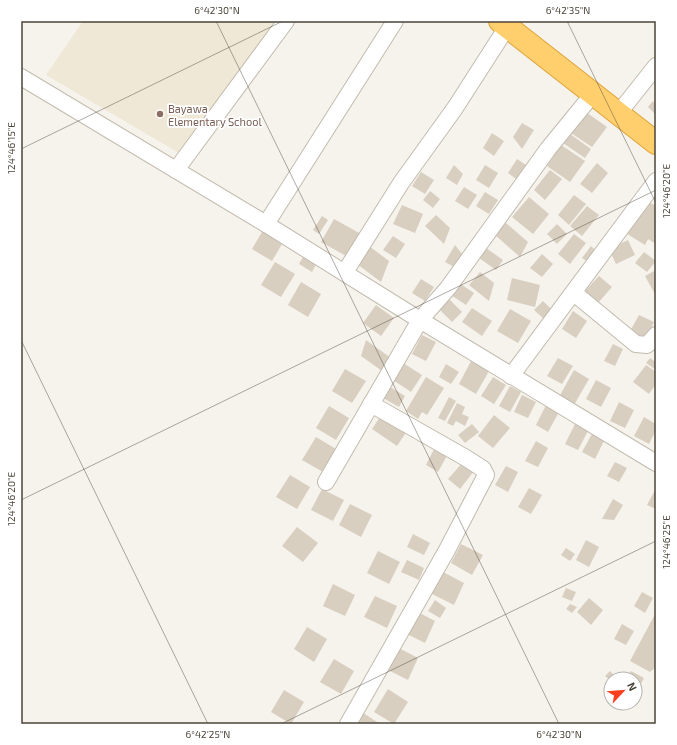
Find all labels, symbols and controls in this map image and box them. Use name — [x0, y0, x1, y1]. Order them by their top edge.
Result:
text: 6°42'30"N — [194, 4, 240, 16]
text: 6°42'35"N — [546, 4, 590, 16]
place label: Bayawa Elementary School — [168, 102, 262, 128]
marker: Bayawa Elementary School — [155, 109, 165, 119]
text: 124°46'15"E — [5, 122, 17, 174]
text: 124°46'20"E — [660, 164, 672, 218]
text: 124°46'20"E — [5, 472, 17, 526]
text: 124°46'25"E — [660, 515, 672, 569]
north arrow — [603, 671, 643, 711]
text: N — [625, 680, 640, 693]
text: 6°42'25"N — [186, 728, 230, 740]
text: 6°42'30"N — [536, 728, 582, 740]

